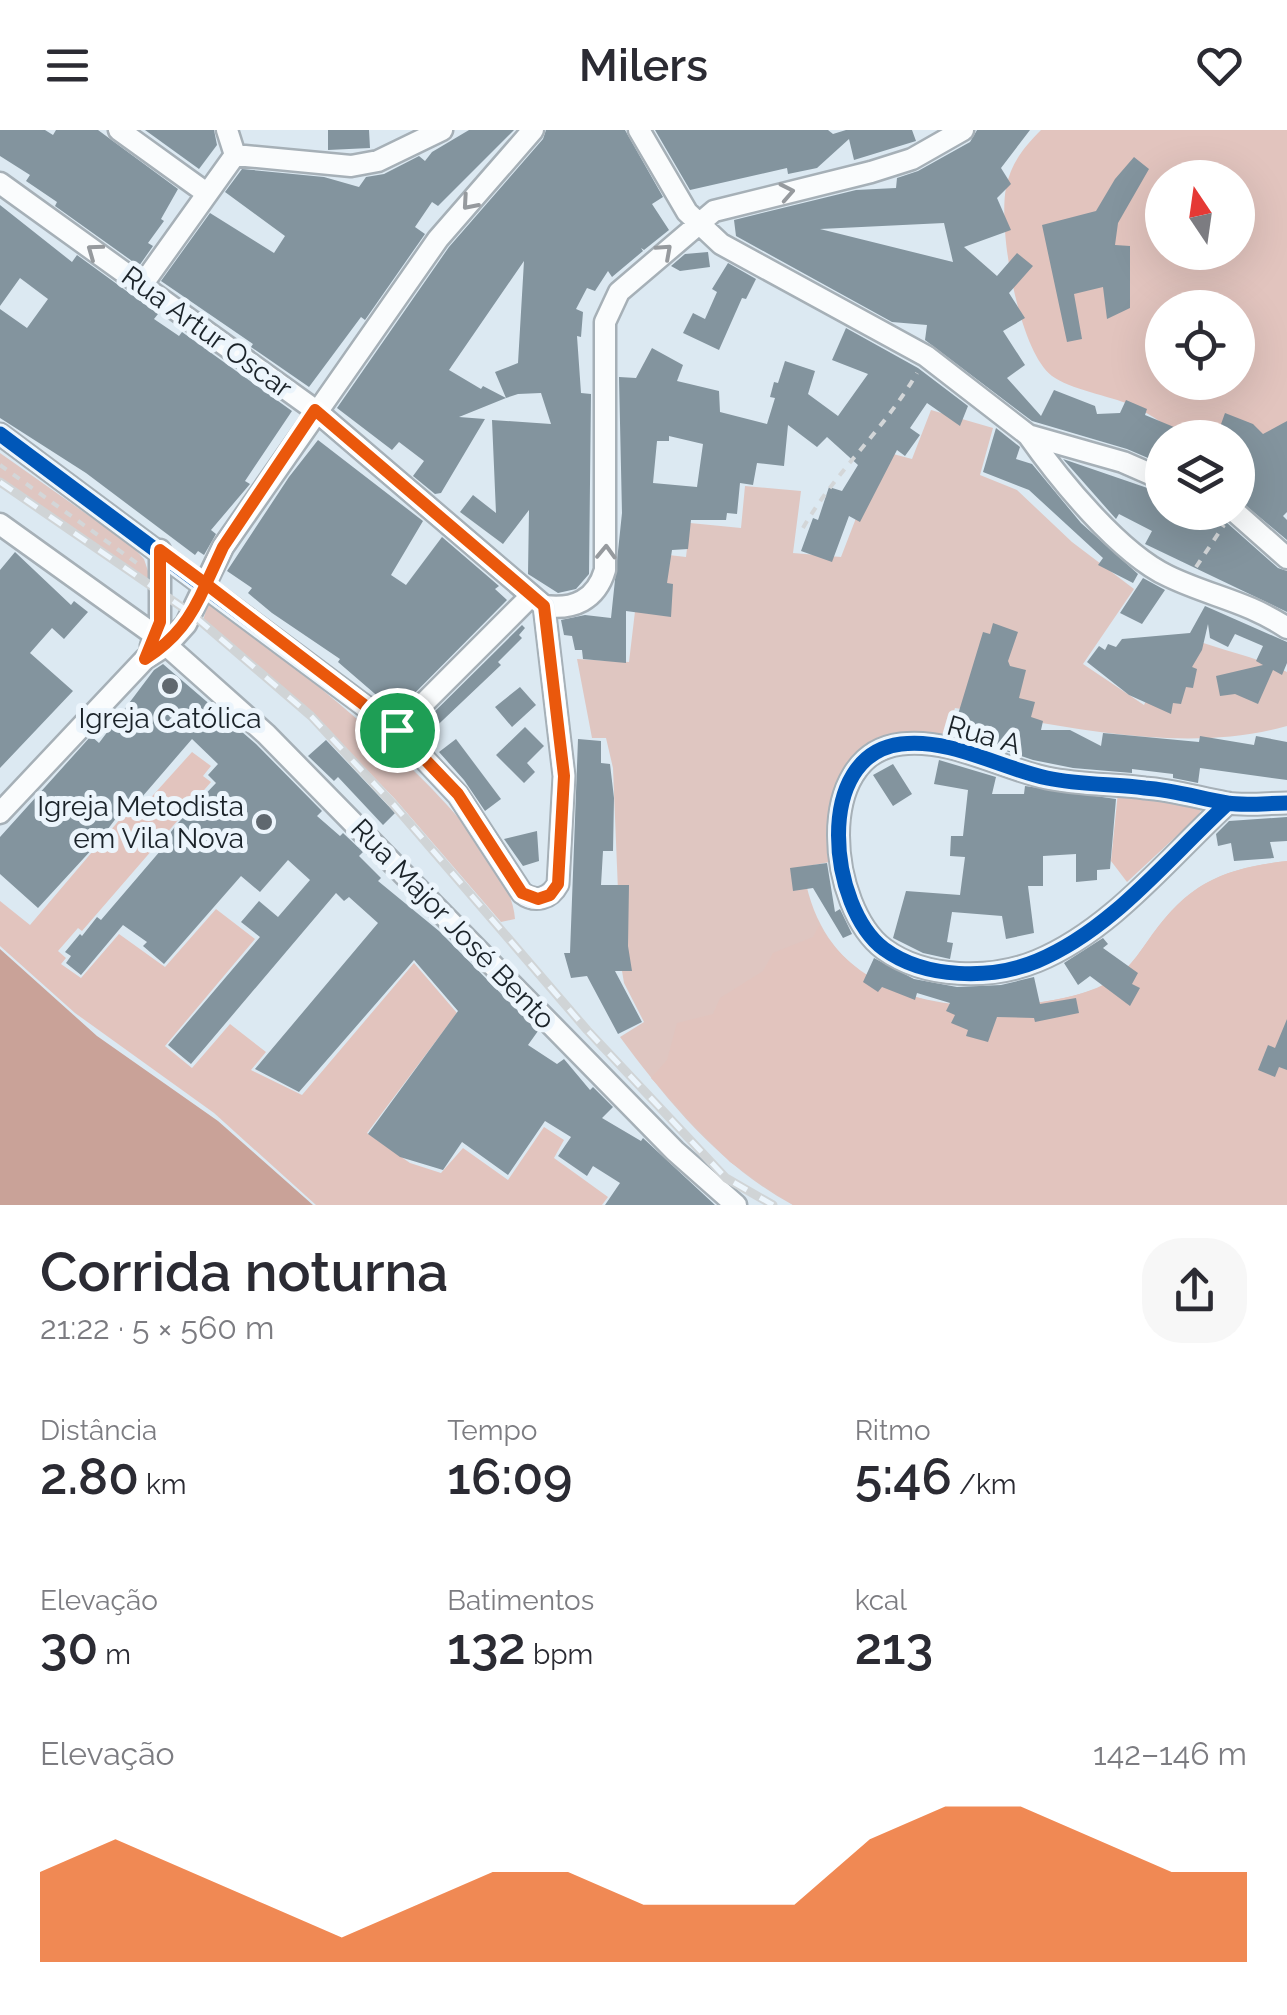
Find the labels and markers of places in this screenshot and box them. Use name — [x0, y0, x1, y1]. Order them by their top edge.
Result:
marker: Igreja Católica — [159, 675, 181, 697]
pin — [355, 688, 440, 773]
place label: Igreja Católica — [78, 702, 262, 735]
place label: Igreja Metodista em Vila Nova — [37, 790, 244, 855]
marker: Igreja Metodista em Vila Nova — [253, 811, 275, 833]

